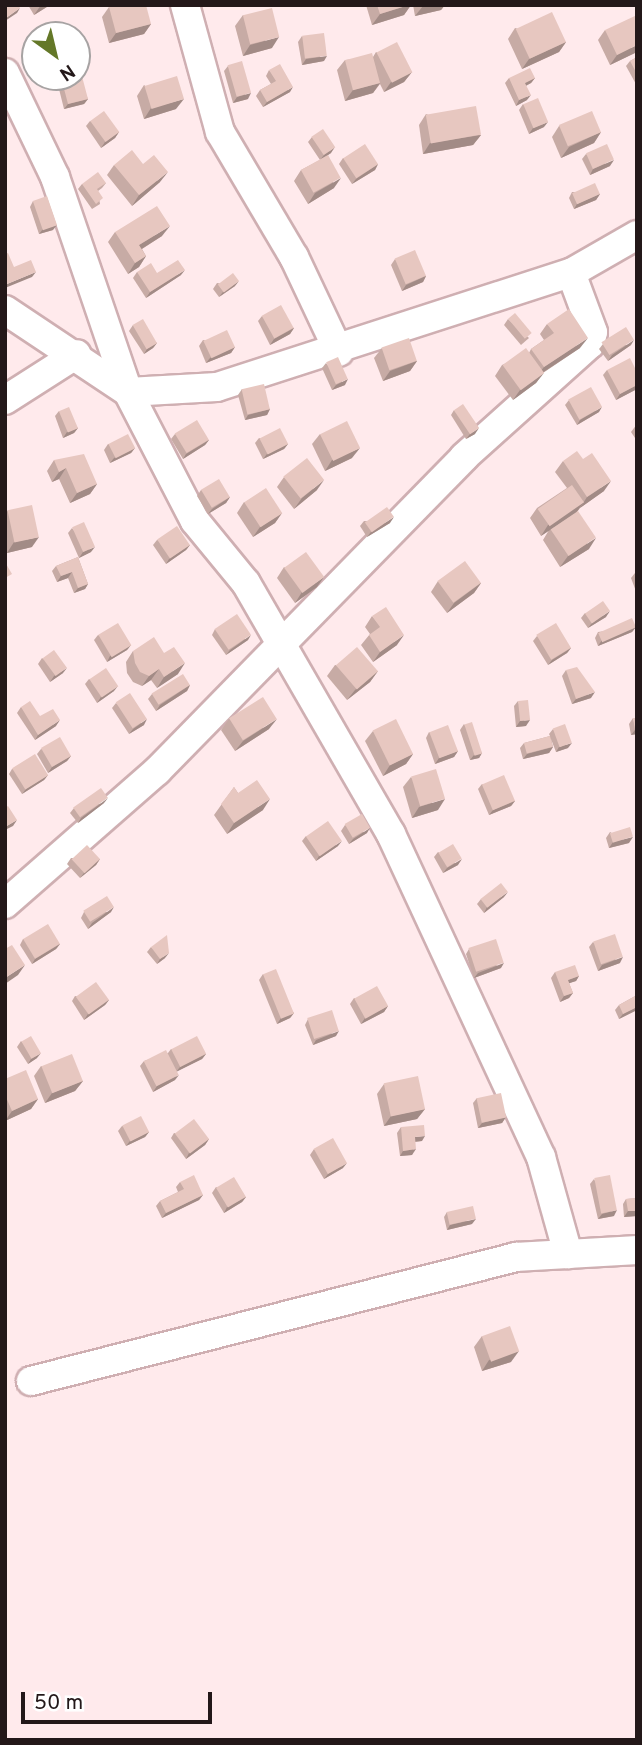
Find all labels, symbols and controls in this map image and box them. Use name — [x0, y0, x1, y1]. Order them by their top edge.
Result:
north arrow — [21, 21, 91, 91]
text: N — [54, 58, 79, 86]
scale bar — [24, 1678, 215, 1722]
text: 50 m — [34, 1690, 83, 1717]

